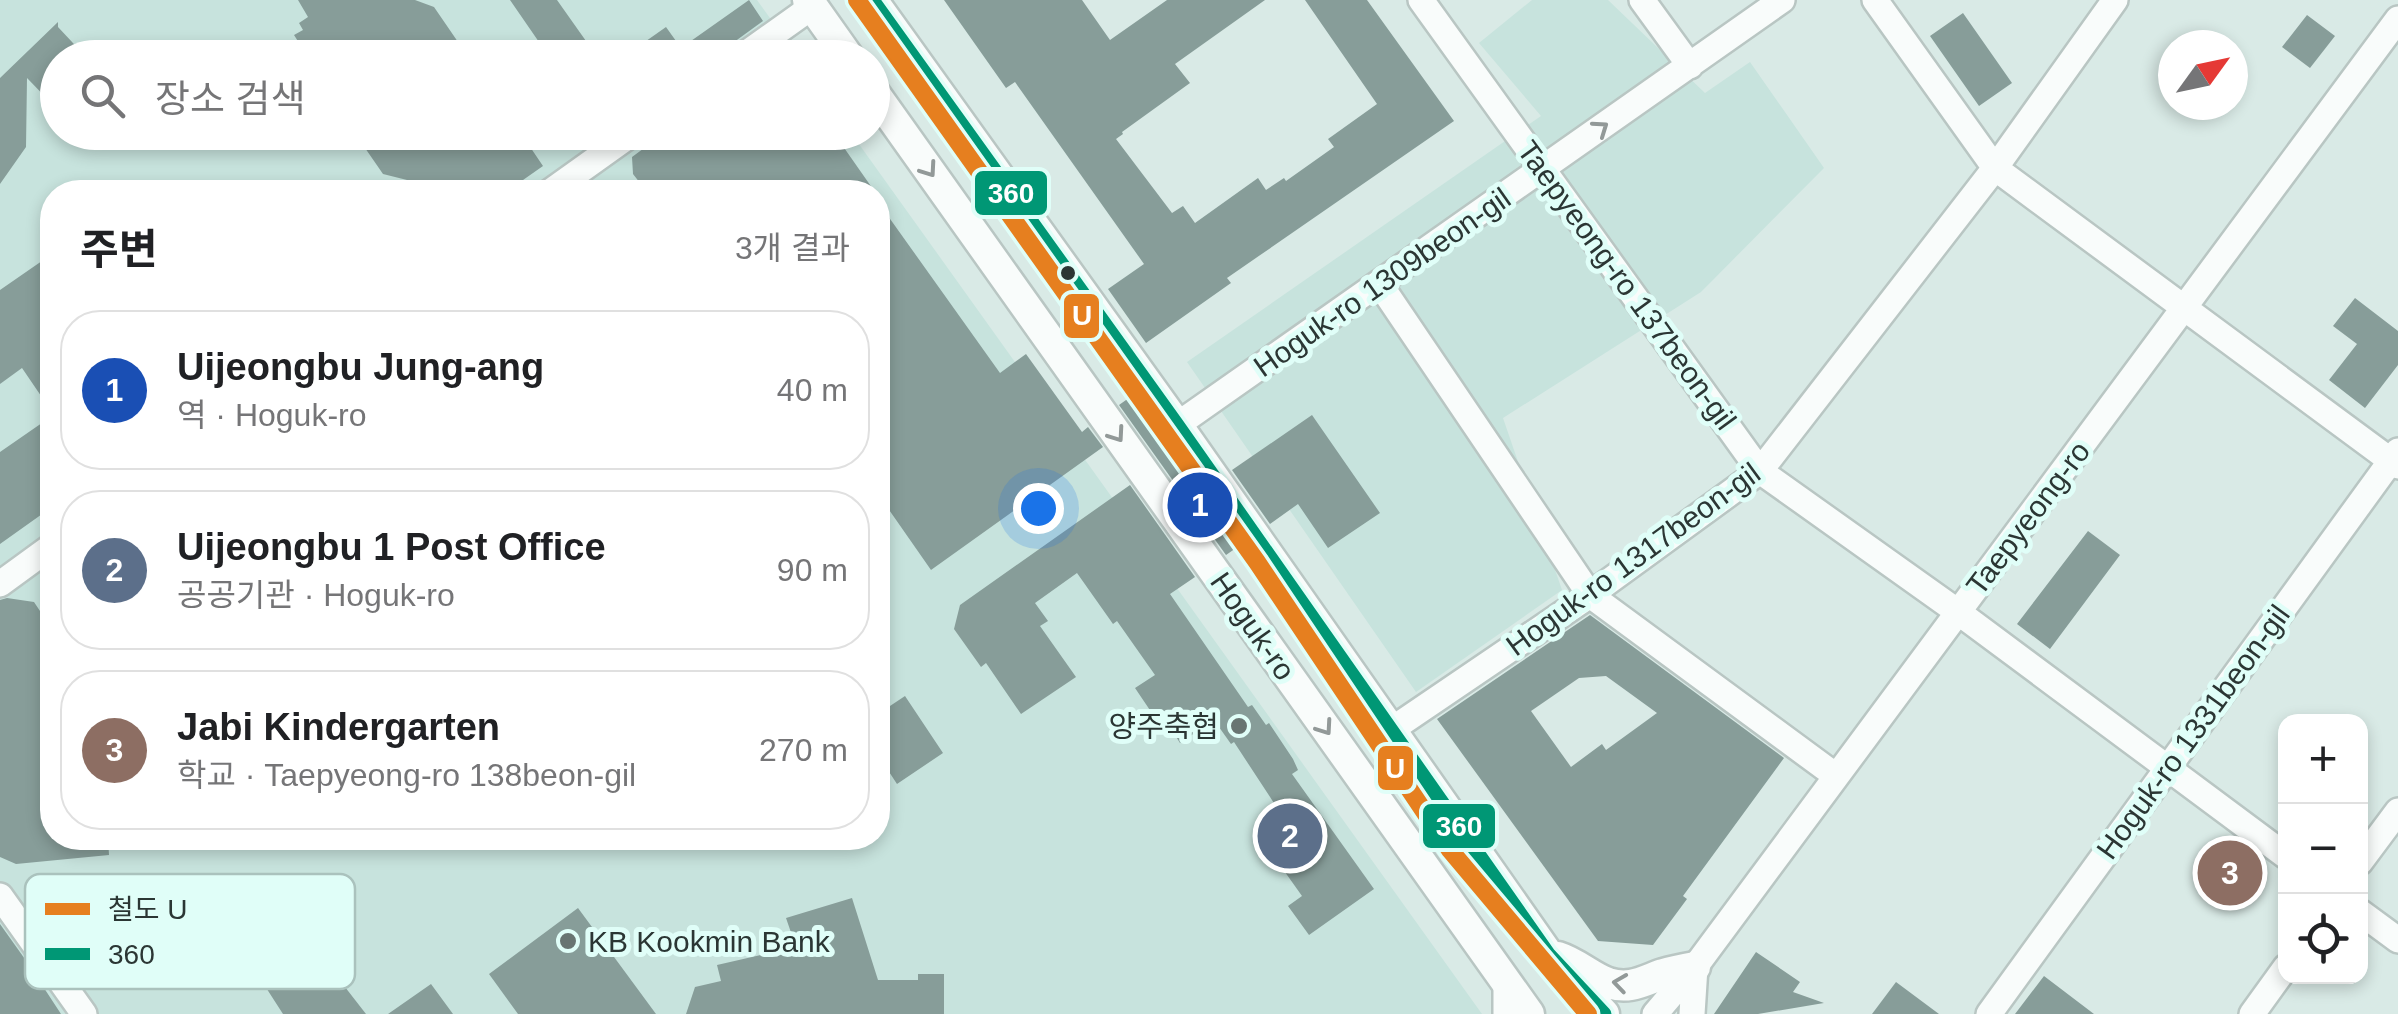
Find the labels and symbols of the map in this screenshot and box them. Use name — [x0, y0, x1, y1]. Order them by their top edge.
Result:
north arrow — [2158, 30, 2248, 120]
one-way arrow — [1590, 122, 1608, 140]
street label: Taepyeong-ro 137beon-gil — [1511, 134, 1743, 436]
one-way arrow — [917, 159, 935, 177]
line badge: 360 — [973, 169, 1049, 217]
text: 360 — [988, 178, 1034, 209]
street label: Hoguk-ro 1309beon-gil — [1248, 181, 1516, 383]
unlabelled marker — [1058, 263, 1078, 283]
line badge: U — [1062, 292, 1101, 340]
text: U — [1072, 300, 1092, 331]
one-way arrow — [1105, 424, 1123, 442]
street label: Taepyeong-ro — [1960, 435, 2096, 601]
street label: Hoguk-ro 1317beon-gil — [1500, 456, 1766, 662]
pin: 1 — [1168, 468, 1232, 542]
your location — [1013, 483, 1064, 534]
street label: Hoguk-ro — [1204, 566, 1302, 686]
street label: Hoguk-ro 1331beon-gil — [2090, 599, 2296, 865]
place label: 양주축협 — [1109, 710, 1219, 743]
marker: 양주축협 — [1228, 715, 1250, 737]
one-way arrow — [1313, 717, 1331, 736]
line badge: U — [1376, 744, 1415, 792]
text: U — [1385, 753, 1405, 784]
pin: 2 — [1258, 798, 1322, 874]
line badge: 360 — [1421, 802, 1497, 850]
text: 360 — [1436, 811, 1482, 842]
pin: 3 — [2198, 836, 2262, 910]
legend — [25, 874, 355, 989]
text: 철도 U — [108, 894, 188, 925]
place label: KB Kookmin Bank — [588, 925, 831, 958]
marker: KB Kookmin Bank — [557, 930, 579, 952]
text: 360 — [108, 939, 155, 970]
one-way arrow — [1612, 973, 1628, 994]

